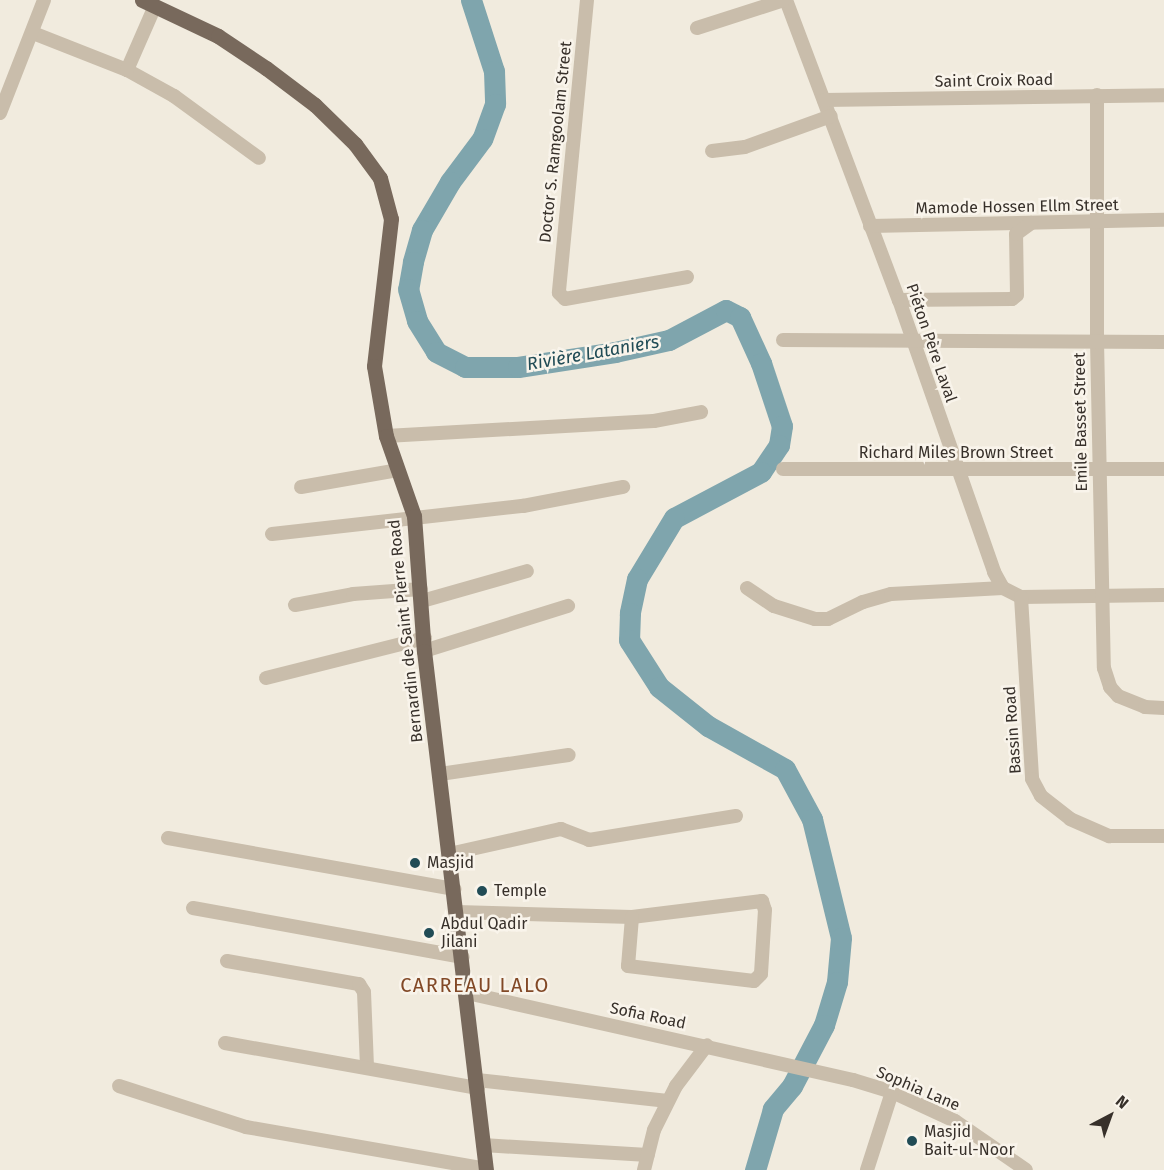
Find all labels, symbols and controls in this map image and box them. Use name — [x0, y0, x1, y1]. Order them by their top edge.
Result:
street label: Doctor S. Ramgoolam Street — [536, 40, 576, 244]
street label: Saint Croix Road — [935, 70, 1053, 92]
street label: Mamode Hossen Ellm Street — [915, 196, 1119, 218]
street label: Piéton Père Laval — [902, 281, 960, 405]
water label: Rivière Lataniers — [525, 331, 661, 375]
street label: Emile Basset Street — [1070, 352, 1092, 492]
street label: Richard Miles Brown Street — [859, 443, 1053, 463]
street label: Bernardin de Saint Pierre Road — [385, 519, 427, 743]
street label: Bassin Road — [1000, 685, 1026, 775]
place label: Masjid — [427, 853, 474, 873]
marker: Masjid — [408, 856, 422, 870]
place label: Temple — [494, 881, 547, 901]
marker: Temple — [475, 884, 489, 898]
place label: Abdul Qadir Jilani — [441, 914, 527, 952]
marker: Abdul Qadir Jilani — [422, 926, 436, 940]
district label: CARREAU LALO — [400, 973, 550, 997]
street label: Sofia Road — [608, 999, 688, 1033]
street label: Sophia Lane — [873, 1063, 963, 1115]
north arrow — [1080, 1086, 1140, 1146]
text: N — [1112, 1091, 1132, 1113]
place label: Masjid Bait-ul-Noor — [924, 1122, 1015, 1160]
marker: Masjid Bait-ul-Noor — [905, 1134, 919, 1148]

